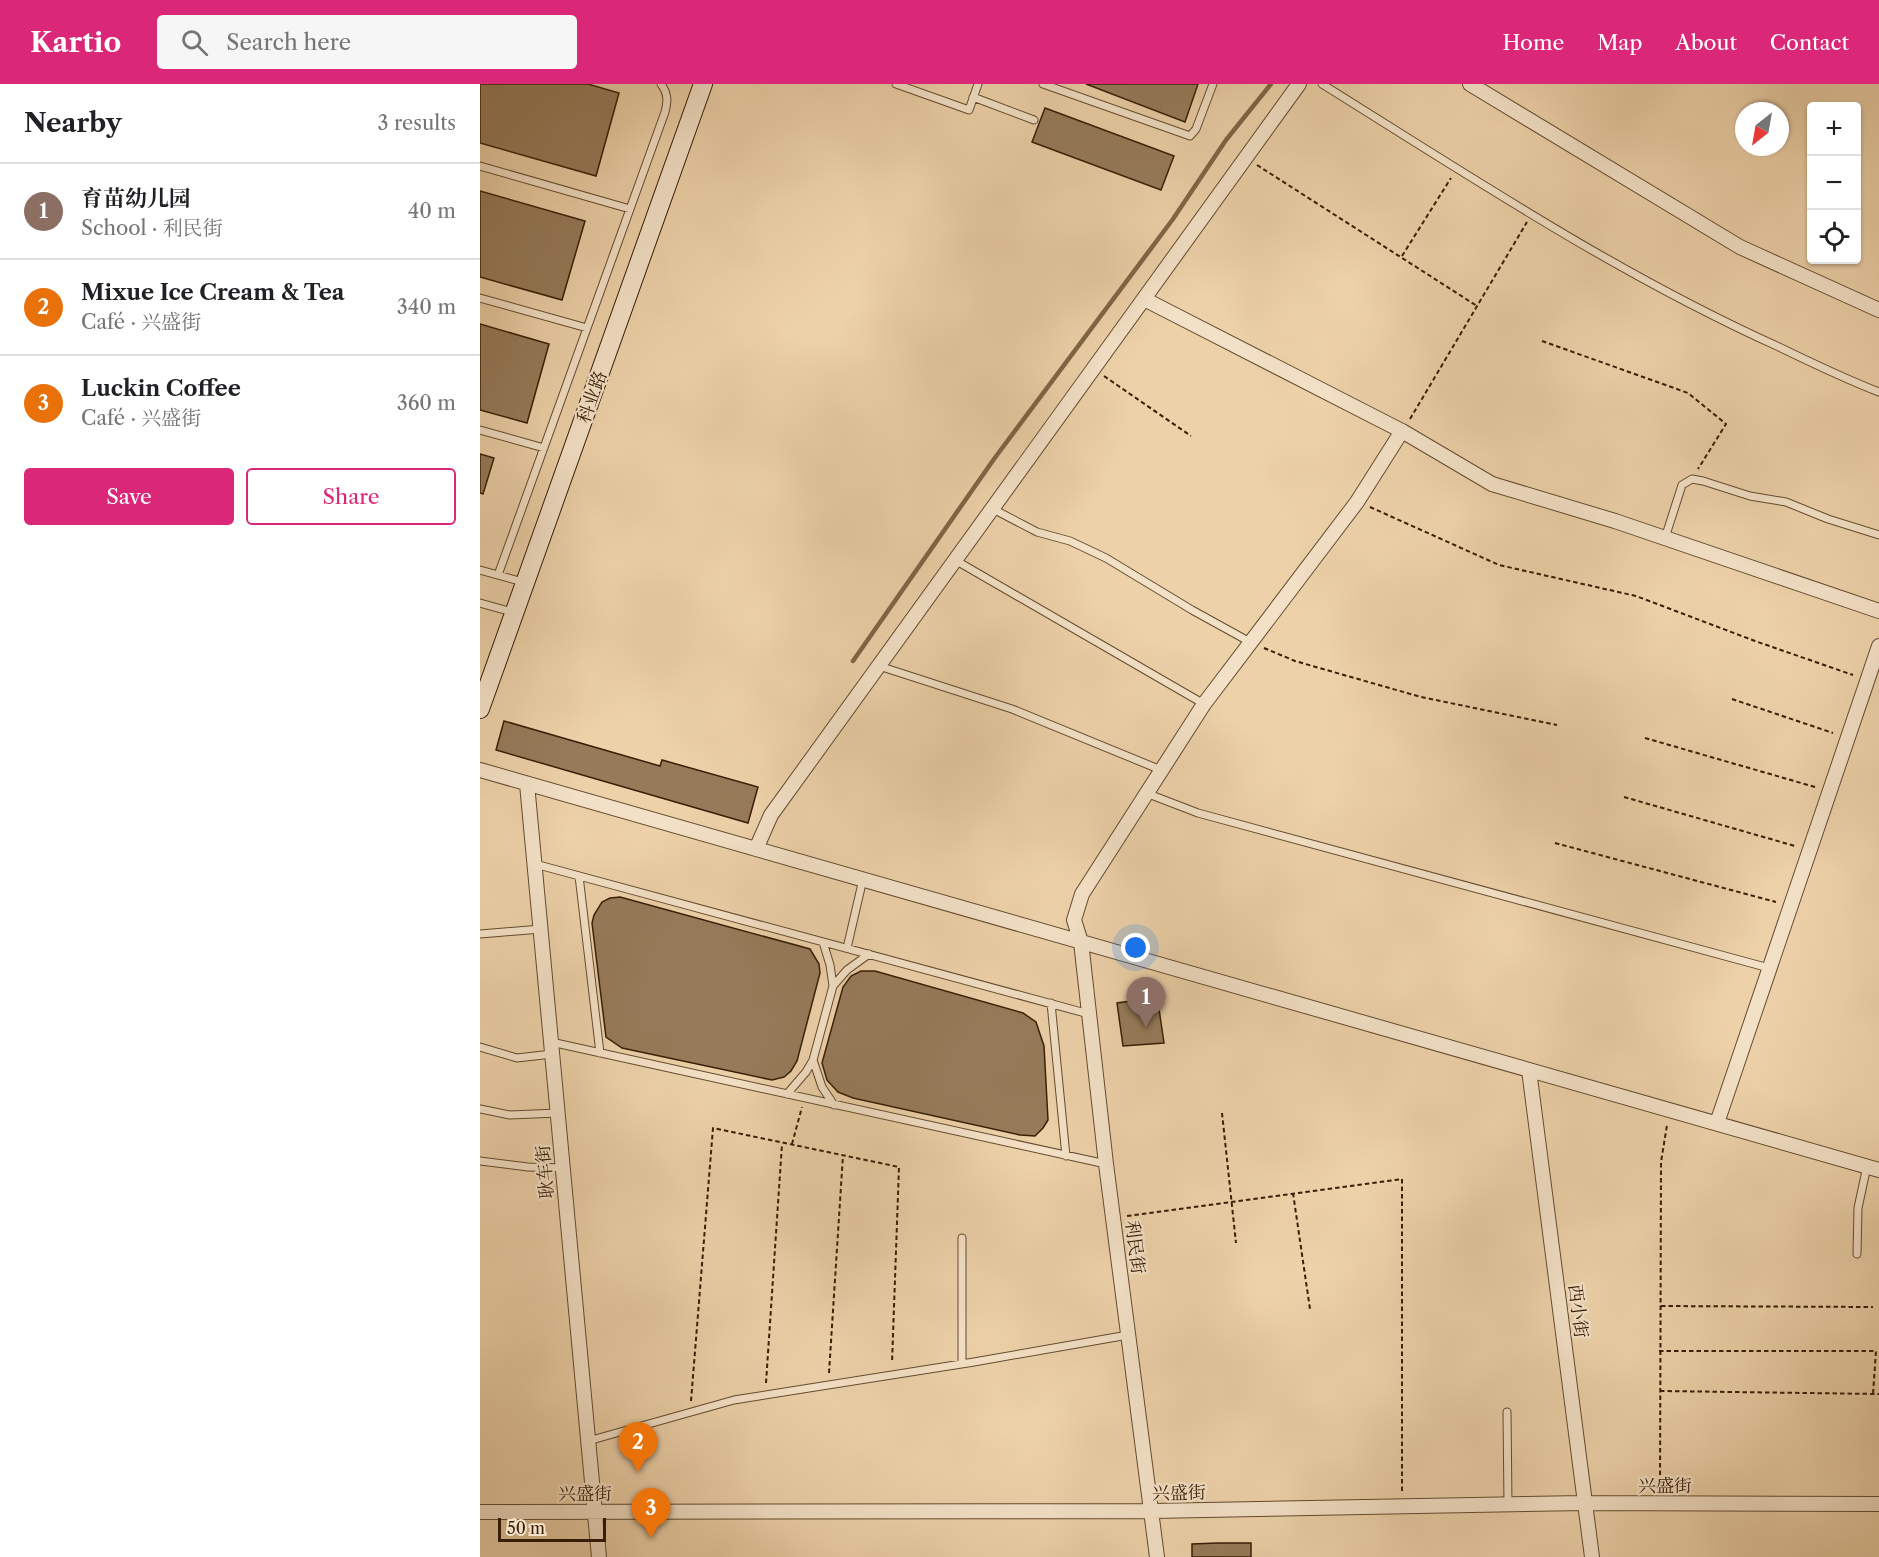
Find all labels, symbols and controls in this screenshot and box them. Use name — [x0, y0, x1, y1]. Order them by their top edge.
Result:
search box — [157, 15, 577, 69]
text: Kartio — [30, 25, 121, 59]
icon: search — [178, 26, 211, 59]
text: Search here — [226, 29, 351, 56]
text: Home — [1503, 30, 1564, 55]
text: Map — [1597, 30, 1642, 55]
text: About — [1675, 30, 1737, 55]
text: Contact — [1770, 30, 1849, 55]
north arrow — [1735, 102, 1789, 156]
map controls — [1807, 102, 1861, 264]
button: + — [1807, 102, 1861, 156]
text: Nearby — [24, 107, 122, 139]
text: 3 results — [378, 111, 456, 135]
button: − — [1807, 156, 1861, 210]
text: 育苗幼儿园 — [81, 185, 191, 212]
text: 1 — [39, 199, 48, 223]
text: 40 m — [408, 199, 456, 223]
button: locate — [1807, 210, 1861, 264]
text: School · 利民街 — [81, 216, 223, 240]
text: Mixue Ice Cream & Tea — [81, 279, 345, 306]
text: 2 — [38, 295, 49, 319]
text: 340 m — [397, 295, 456, 319]
text: Café · 兴盛街 — [81, 310, 201, 334]
street label: 科业路 — [572, 368, 612, 426]
text: Luckin Coffee — [81, 375, 241, 402]
text: 3 — [38, 391, 49, 415]
text: 360 m — [397, 391, 456, 415]
text: Café · 兴盛街 — [81, 406, 201, 430]
button: Save — [24, 468, 234, 525]
button: Share — [246, 468, 456, 525]
your location — [1121, 933, 1150, 962]
pin: 1 — [1126, 978, 1166, 1027]
street label: 耿车街 — [532, 1144, 558, 1200]
street label: 利民街 — [1121, 1219, 1149, 1275]
street label: 西小街 — [1564, 1283, 1592, 1339]
pin: 2 — [618, 1422, 658, 1472]
street label: 兴盛街 — [1638, 1475, 1692, 1497]
street label: 兴盛街 — [1152, 1482, 1206, 1504]
street label: 兴盛街 — [558, 1483, 612, 1505]
pin: 3 — [632, 1488, 670, 1538]
scale bar — [498, 1515, 606, 1542]
text: 50 m — [507, 1518, 545, 1538]

